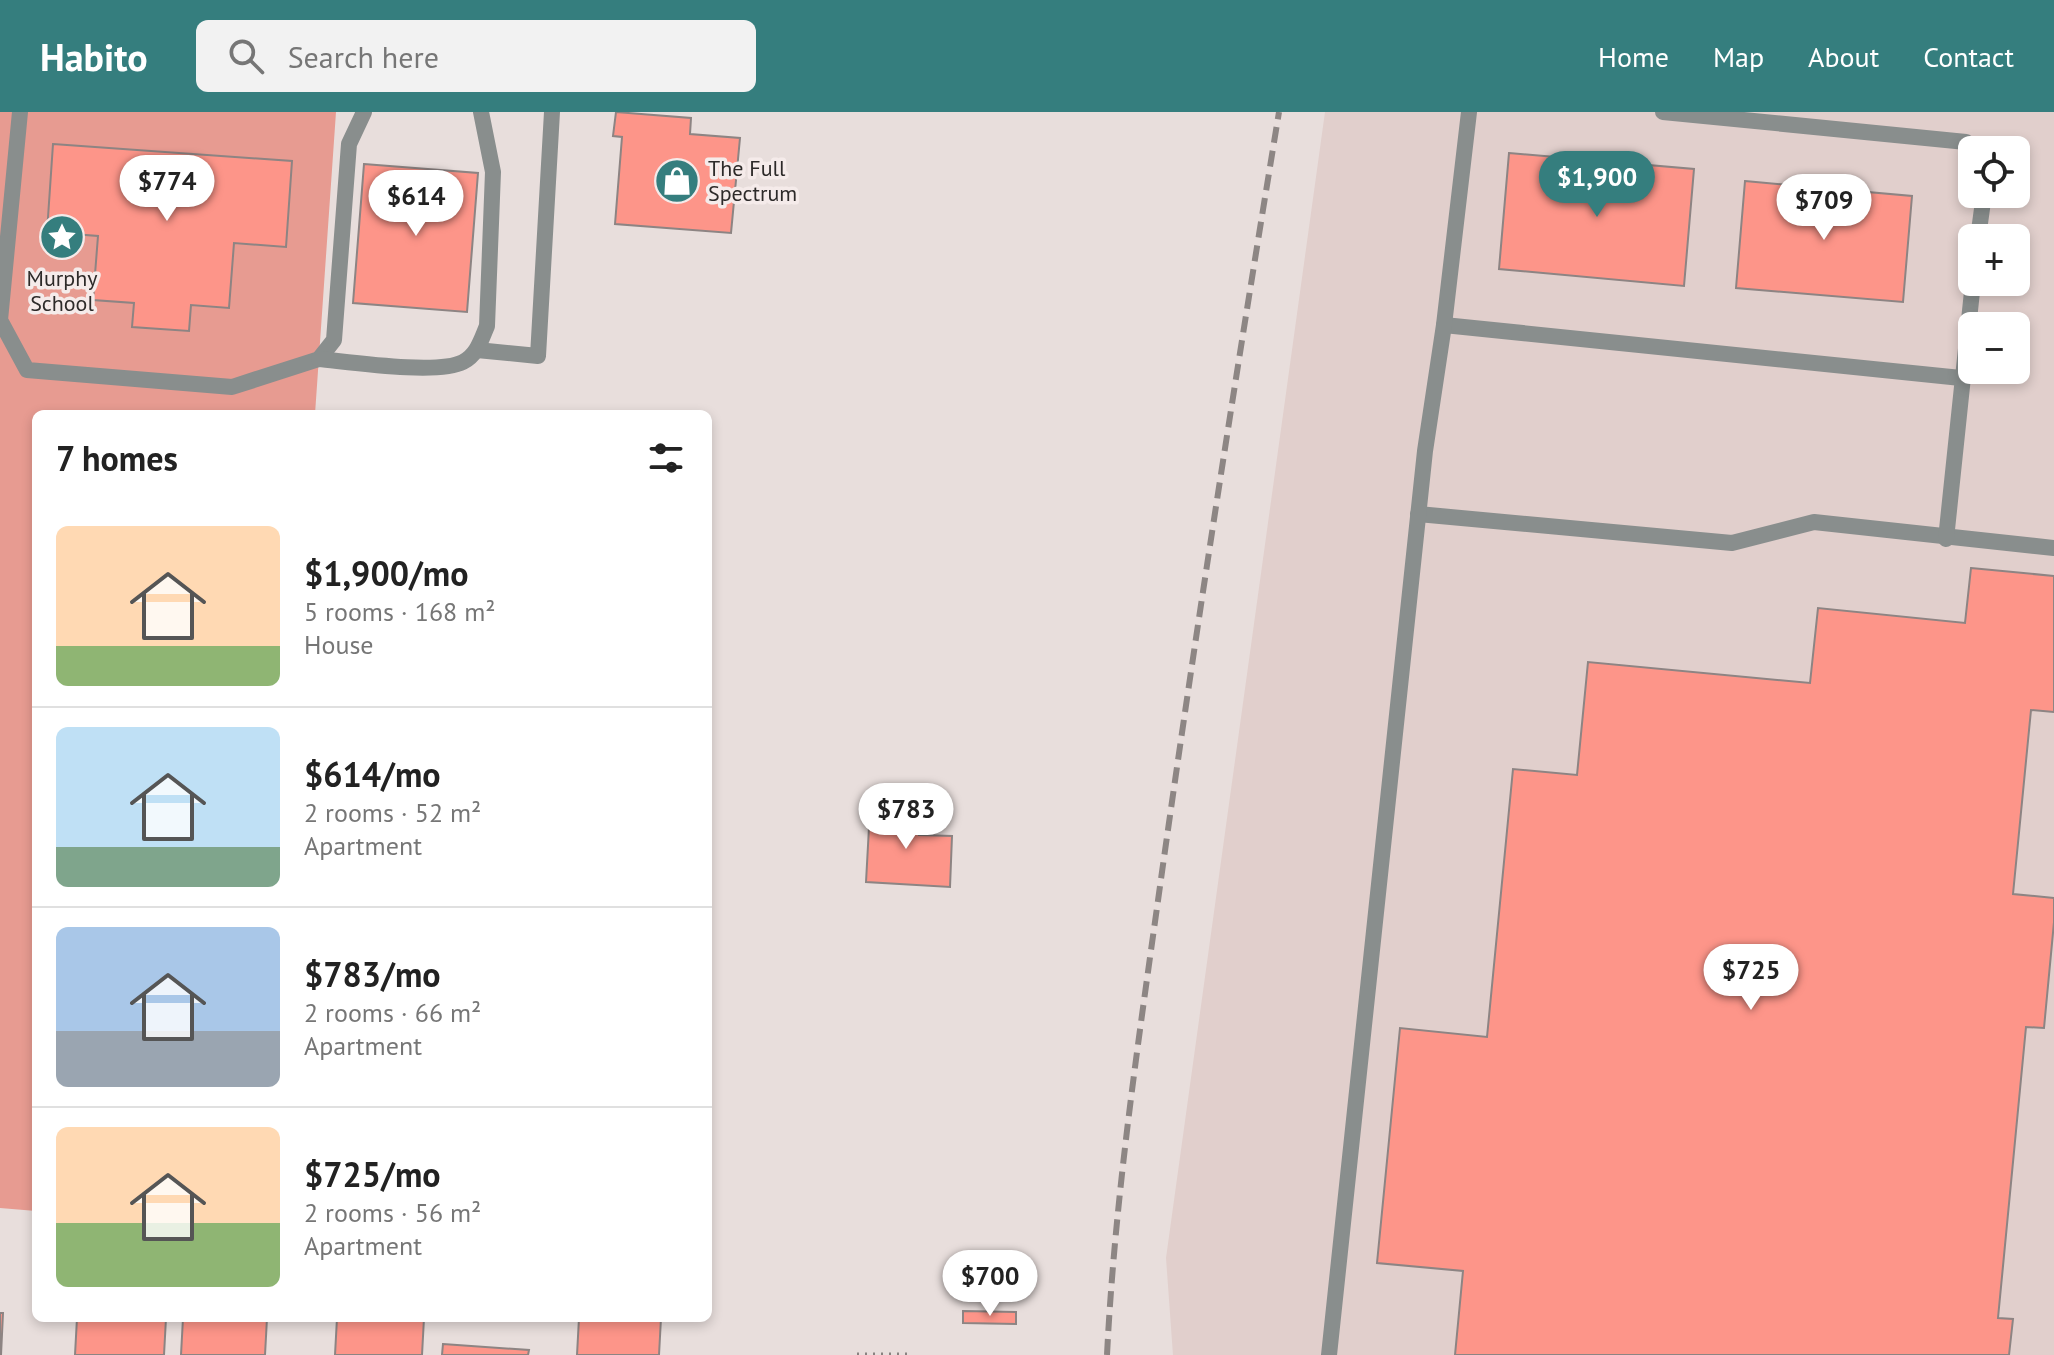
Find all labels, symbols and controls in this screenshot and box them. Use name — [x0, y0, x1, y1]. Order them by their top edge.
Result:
search box — [196, 20, 756, 92]
text: Habito — [40, 32, 148, 81]
icon: search — [224, 34, 268, 78]
text: Search here — [288, 37, 439, 76]
text: Home — [1598, 38, 1669, 75]
text: Map — [1713, 38, 1764, 75]
text: About — [1808, 38, 1879, 75]
text: Contact — [1923, 38, 2014, 75]
map controls — [1958, 136, 2030, 384]
button: locate — [1958, 136, 2030, 208]
pin: $1,900 — [1532, 151, 1662, 219]
place label: The Full Spectrum — [708, 154, 797, 207]
pin: $774 — [120, 155, 214, 223]
shop icon: The Full Spectrum — [653, 157, 701, 205]
text: $1,900 — [1557, 160, 1637, 193]
text: $774 — [138, 164, 196, 197]
pin: $614 — [369, 170, 463, 238]
pin: $709 — [1777, 174, 1871, 242]
text: $614 — [387, 179, 445, 212]
text: $709 — [1795, 183, 1853, 216]
place icon: Murphy School — [38, 213, 86, 261]
button: + — [1958, 224, 2030, 296]
place label: Murphy School — [27, 264, 98, 317]
button: − — [1958, 312, 2030, 384]
text: 7 homes — [56, 436, 178, 480]
icon: filters — [644, 436, 688, 480]
text: $1,900/mo — [304, 551, 468, 595]
icon: home — [120, 558, 216, 654]
text: 5 rooms · 168 m² — [304, 595, 496, 628]
text: House — [304, 628, 374, 661]
text: $614/mo — [304, 752, 441, 796]
icon: home — [120, 759, 216, 855]
pin: $783 — [859, 783, 953, 851]
text: $783 — [877, 792, 935, 825]
text: 2 rooms · 52 m² — [304, 796, 481, 829]
text: Apartment — [304, 829, 422, 862]
pin: $725 — [1704, 944, 1798, 1012]
text: $783/mo — [304, 952, 441, 996]
text: $725 — [1722, 953, 1780, 986]
icon: home — [120, 959, 216, 1055]
text: 2 rooms · 66 m² — [304, 996, 481, 1029]
text: Apartment — [304, 1029, 422, 1062]
text: $725/mo — [304, 1152, 441, 1196]
icon: home — [120, 1159, 216, 1255]
text: 2 rooms · 56 m² — [304, 1196, 481, 1229]
text: Apartment — [304, 1229, 422, 1262]
pin: $700 — [943, 1250, 1037, 1318]
text: $700 — [961, 1259, 1019, 1292]

